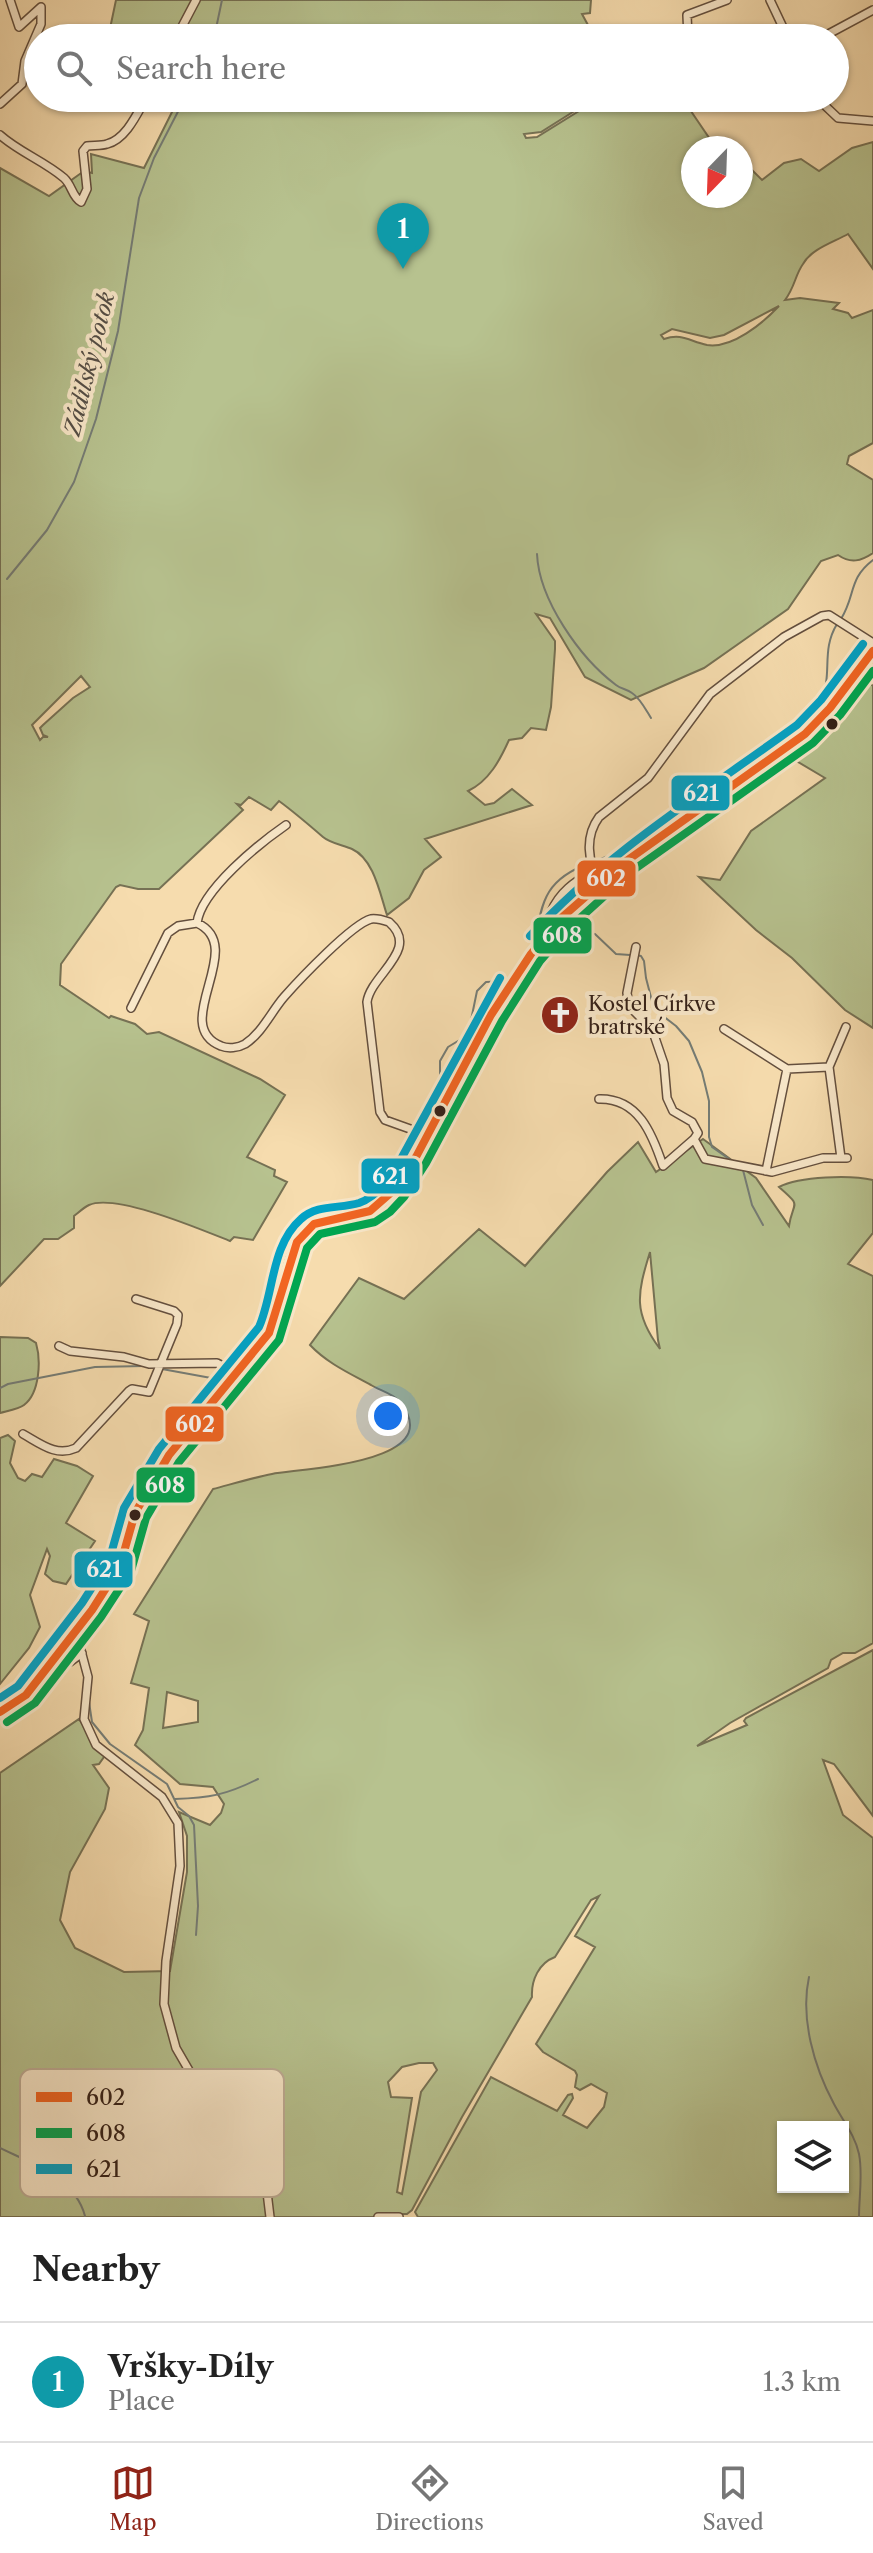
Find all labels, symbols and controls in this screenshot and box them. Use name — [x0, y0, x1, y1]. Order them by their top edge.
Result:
search box — [24, 24, 849, 112]
icon: search — [52, 46, 96, 90]
text: Search here — [116, 50, 286, 87]
north arrow — [681, 136, 753, 208]
pin: 1 — [377, 203, 429, 269]
water label: Zádilský potok — [58, 289, 121, 440]
unlabelled marker — [824, 716, 840, 732]
line badge: 621 — [670, 774, 731, 812]
text: 621 — [683, 780, 719, 807]
line badge: 602 — [576, 859, 637, 898]
text: 602 — [586, 865, 626, 892]
line badge: 608 — [532, 916, 593, 955]
text: 608 — [542, 922, 582, 949]
place label: Kostel Církve bratrské — [588, 992, 716, 1039]
church icon: Kostel Církve bratrské — [539, 994, 581, 1036]
unlabelled marker — [432, 1103, 448, 1119]
line badge: 621 — [360, 1157, 421, 1195]
text: 621 — [372, 1163, 408, 1190]
your location — [368, 1396, 408, 1436]
line badge: 602 — [164, 1405, 225, 1443]
text: 602 — [175, 1411, 215, 1438]
line badge: 608 — [135, 1466, 196, 1504]
text: 608 — [145, 1472, 185, 1499]
unlabelled marker — [127, 1507, 143, 1523]
line badge: 621 — [73, 1550, 134, 1589]
text: 621 — [86, 1556, 122, 1583]
legend — [20, 2069, 284, 2197]
text: 602 — [86, 2084, 125, 2111]
text: 608 — [86, 2120, 126, 2147]
map controls — [777, 2121, 849, 2193]
button: layers — [777, 2121, 849, 2193]
text: 621 — [86, 2156, 121, 2183]
text: Nearby — [32, 2248, 160, 2290]
text: Vršky-Díly — [108, 2348, 273, 2385]
text: 1 — [52, 2366, 64, 2398]
text: 1.3 km — [763, 2366, 841, 2398]
text: Place — [108, 2385, 175, 2417]
tab: Map — [109, 2461, 157, 2536]
tab: Directions — [375, 2461, 484, 2536]
tab: Saved — [703, 2461, 764, 2536]

